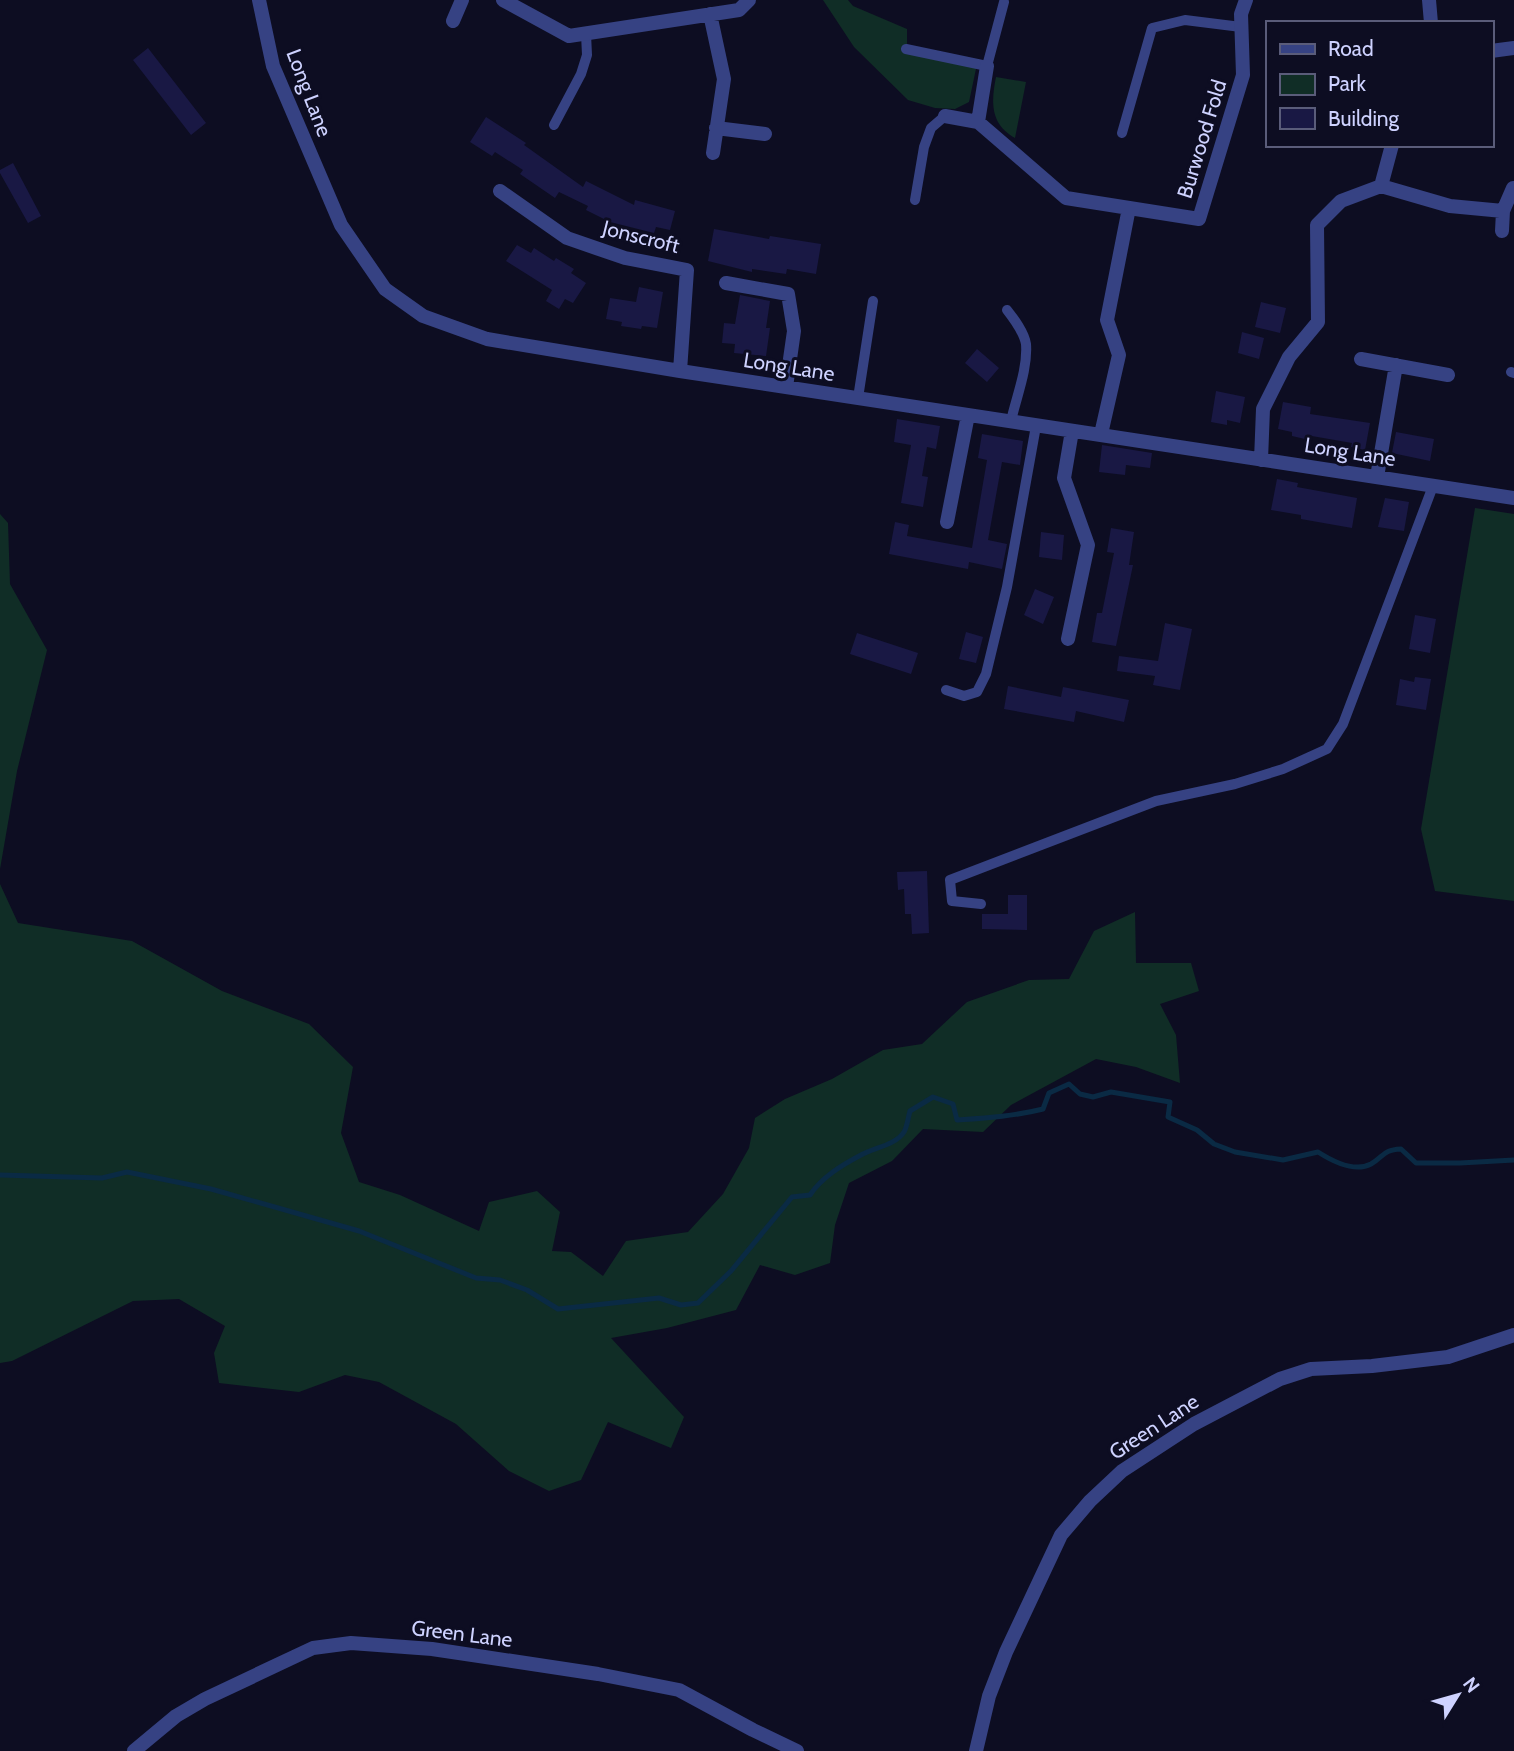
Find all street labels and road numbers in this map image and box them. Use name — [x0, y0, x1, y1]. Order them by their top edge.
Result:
street label: Long Lane — [281, 45, 338, 140]
street label: Burwood Fold — [1172, 76, 1231, 201]
street label: Jonscroft — [599, 215, 682, 258]
street label: Long Lane — [742, 347, 837, 386]
street label: Long Lane — [1303, 432, 1398, 471]
street label: Green Lane — [1104, 1388, 1203, 1465]
street label: Green Lane — [410, 1615, 514, 1652]

